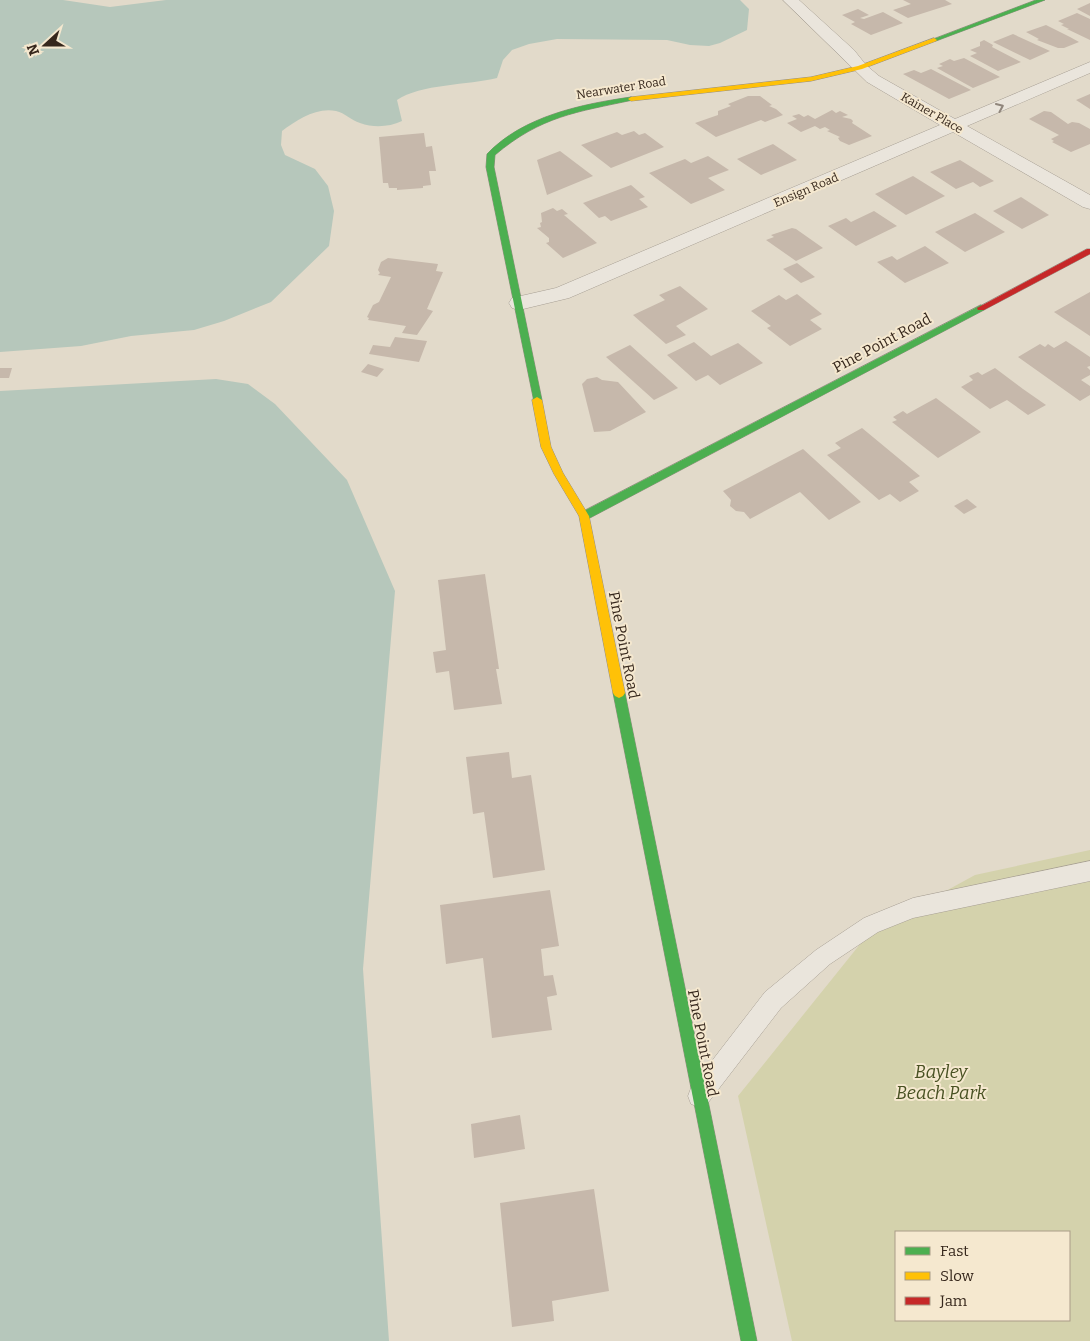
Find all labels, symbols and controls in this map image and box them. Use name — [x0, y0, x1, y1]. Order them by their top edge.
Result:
north arrow — [20, 20, 70, 70]
text: N — [23, 41, 43, 58]
street label: Nearwater Road — [575, 74, 667, 102]
street label: Kainer Place — [898, 90, 966, 136]
one-way arrow — [995, 103, 1004, 114]
street label: Ensign Road — [772, 170, 840, 210]
street label: Pine Point Road — [830, 309, 934, 377]
street label: Pine Point Road — [605, 590, 643, 700]
street label: Pine Point Road — [684, 988, 722, 1098]
park label: Bayley Beach Park — [896, 1061, 987, 1104]
legend — [895, 1231, 1070, 1321]
text: Fast — [940, 1242, 969, 1260]
text: Slow — [940, 1267, 975, 1285]
text: Jam — [939, 1292, 968, 1310]

